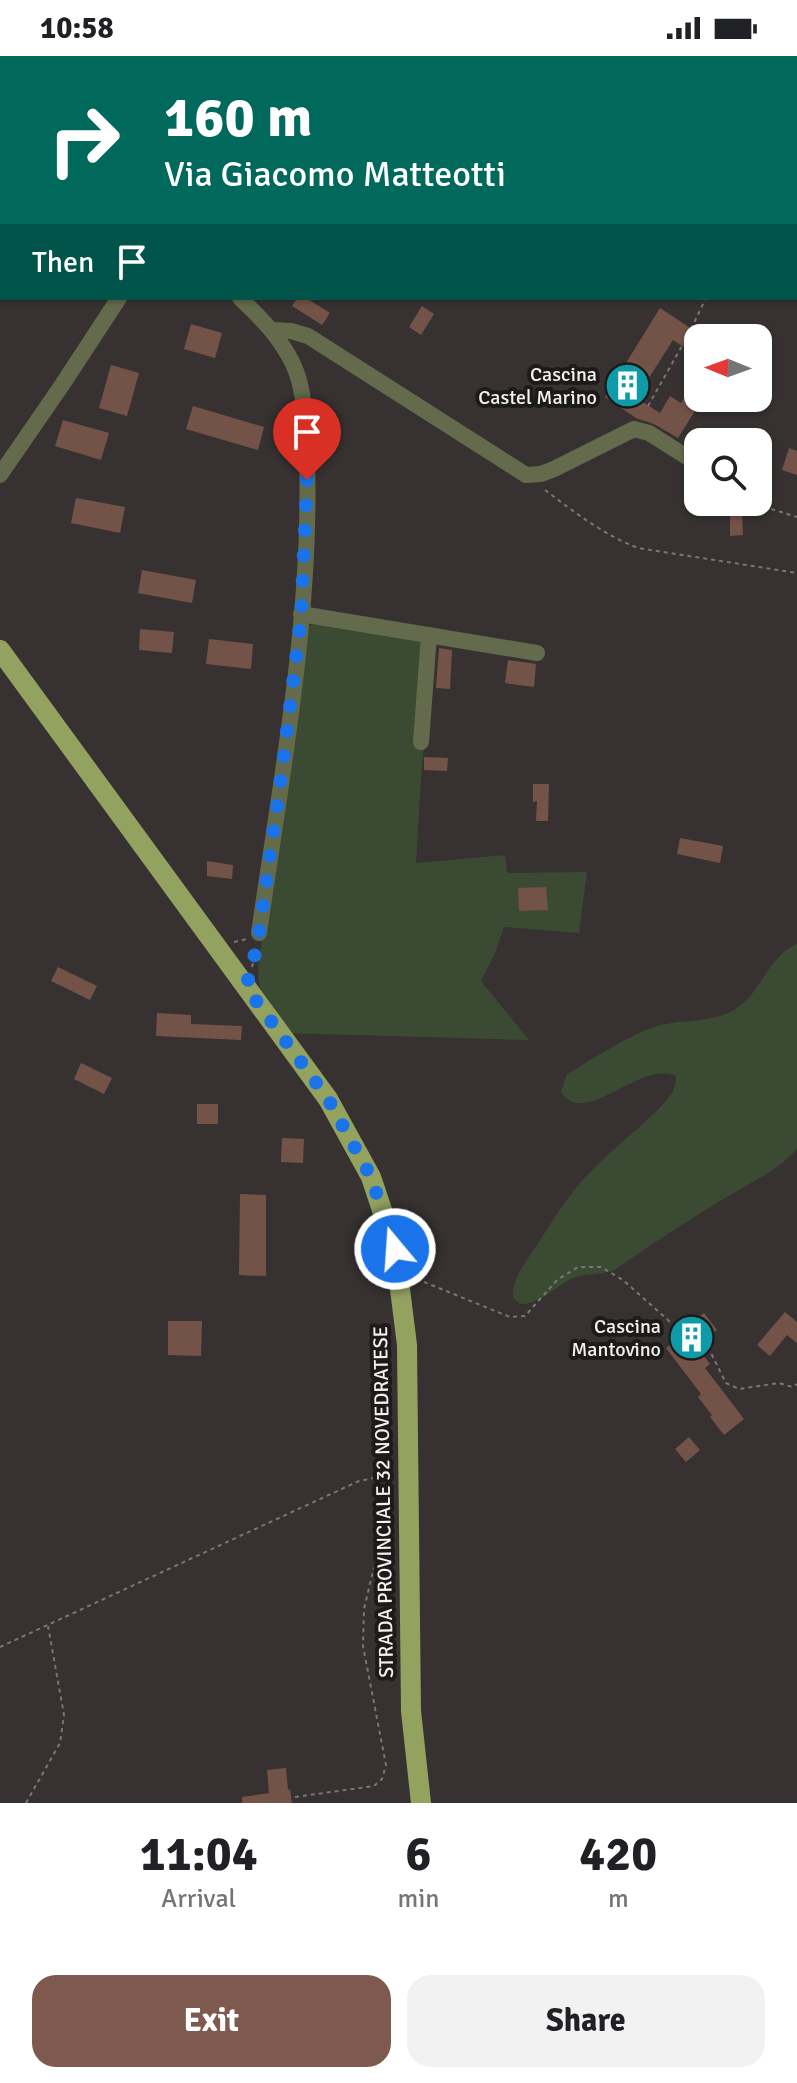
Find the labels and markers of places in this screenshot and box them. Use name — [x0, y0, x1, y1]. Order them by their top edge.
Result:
place label: Cascina Castel Marino — [478, 362, 597, 410]
building icon: Cascina Castel Marino — [604, 362, 652, 410]
pin — [273, 398, 341, 480]
place label: Cascina Mantovino — [571, 1314, 661, 1362]
building icon: Cascina Mantovino — [668, 1314, 716, 1362]

